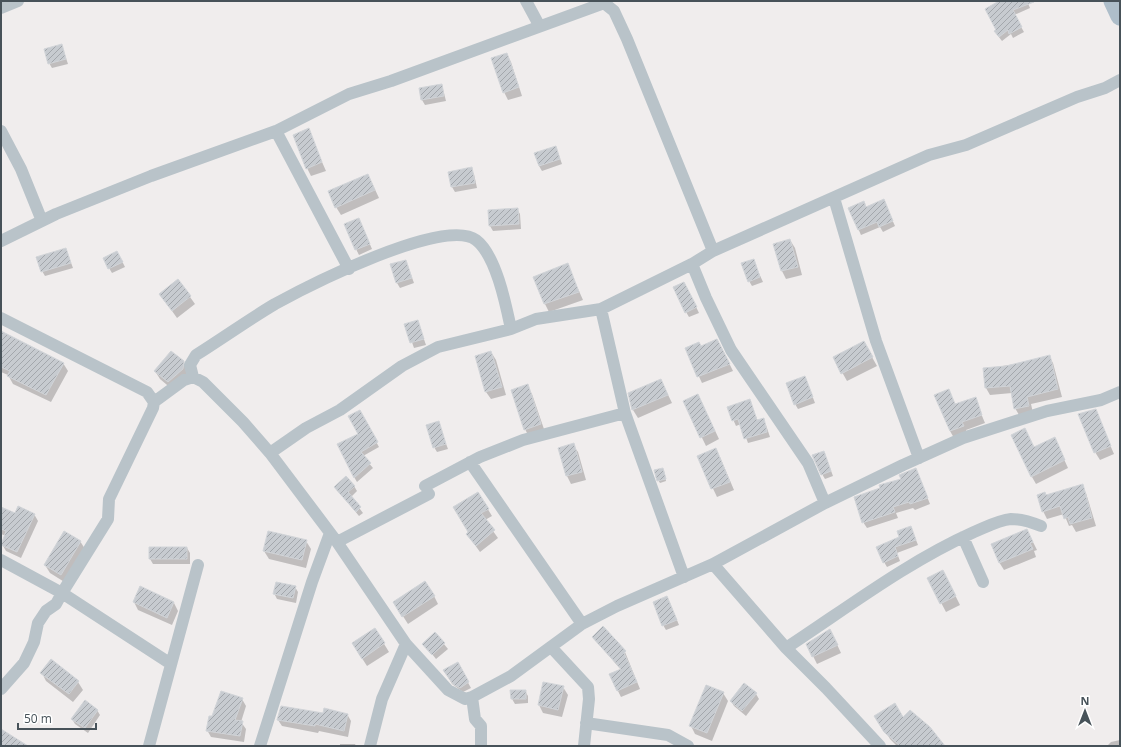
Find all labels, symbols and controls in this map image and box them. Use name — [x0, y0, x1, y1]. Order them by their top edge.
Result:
north arrow — [1065, 691, 1105, 731]
text: N — [1081, 693, 1089, 708]
scale bar — [18, 705, 96, 731]
text: 50 m — [24, 710, 52, 727]

